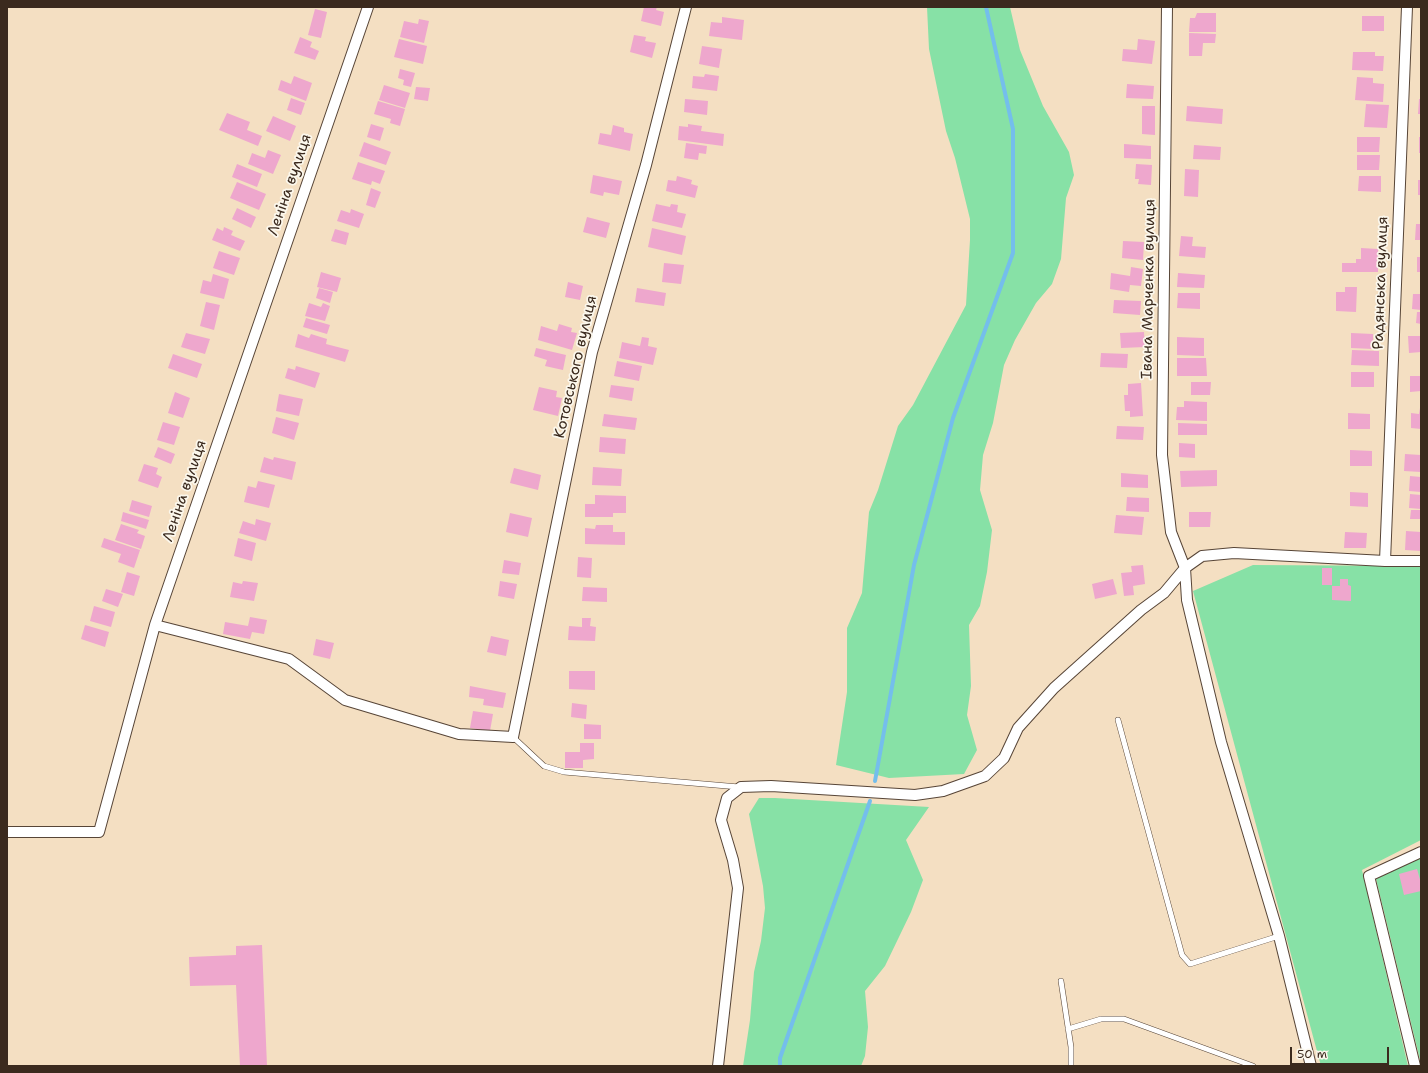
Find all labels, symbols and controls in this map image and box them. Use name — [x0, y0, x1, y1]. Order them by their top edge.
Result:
street label: Леніна вулиця — [264, 132, 316, 238]
street label: Івана Марченка вулиця — [1138, 199, 1160, 379]
street label: Радянська вулиця — [1370, 216, 1392, 350]
street label: Котовського вулиця — [551, 294, 601, 440]
street label: Леніна вулиця — [159, 438, 211, 544]
scale bar — [1292, 1039, 1391, 1065]
text: 50 m — [1297, 1046, 1327, 1062]

